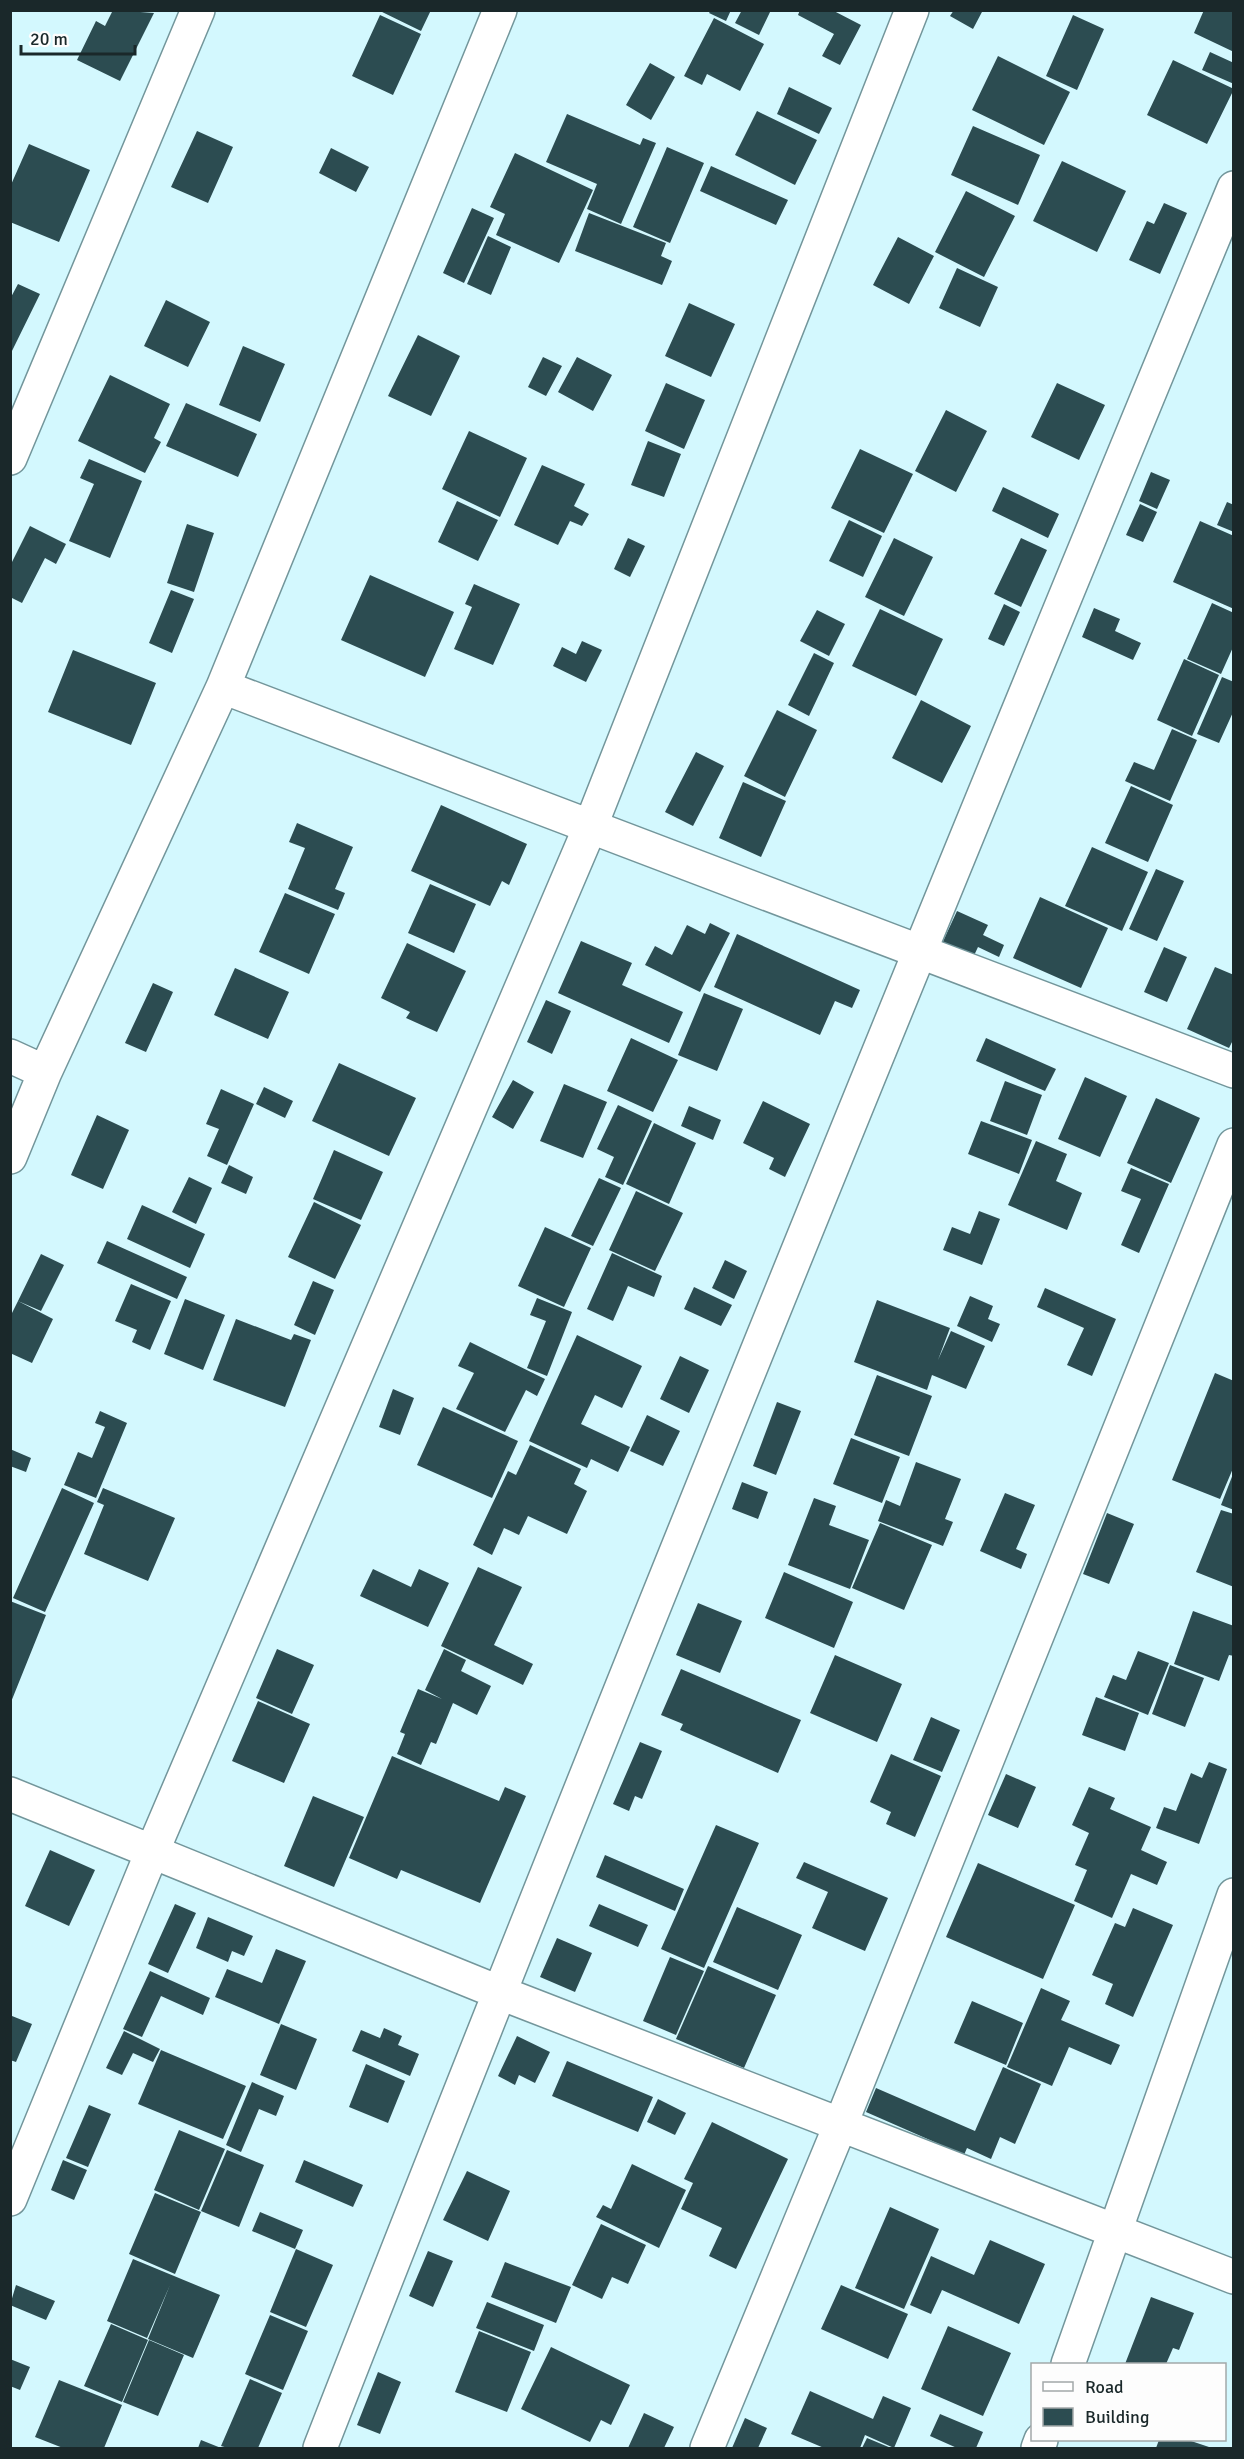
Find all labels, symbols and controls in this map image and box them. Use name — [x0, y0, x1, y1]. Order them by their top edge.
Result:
scale bar — [21, 18, 135, 56]
text: 20 m — [30, 28, 68, 50]
legend — [1031, 2363, 1226, 2441]
text: Road — [1085, 2376, 1124, 2398]
text: Building — [1085, 2406, 1149, 2428]

